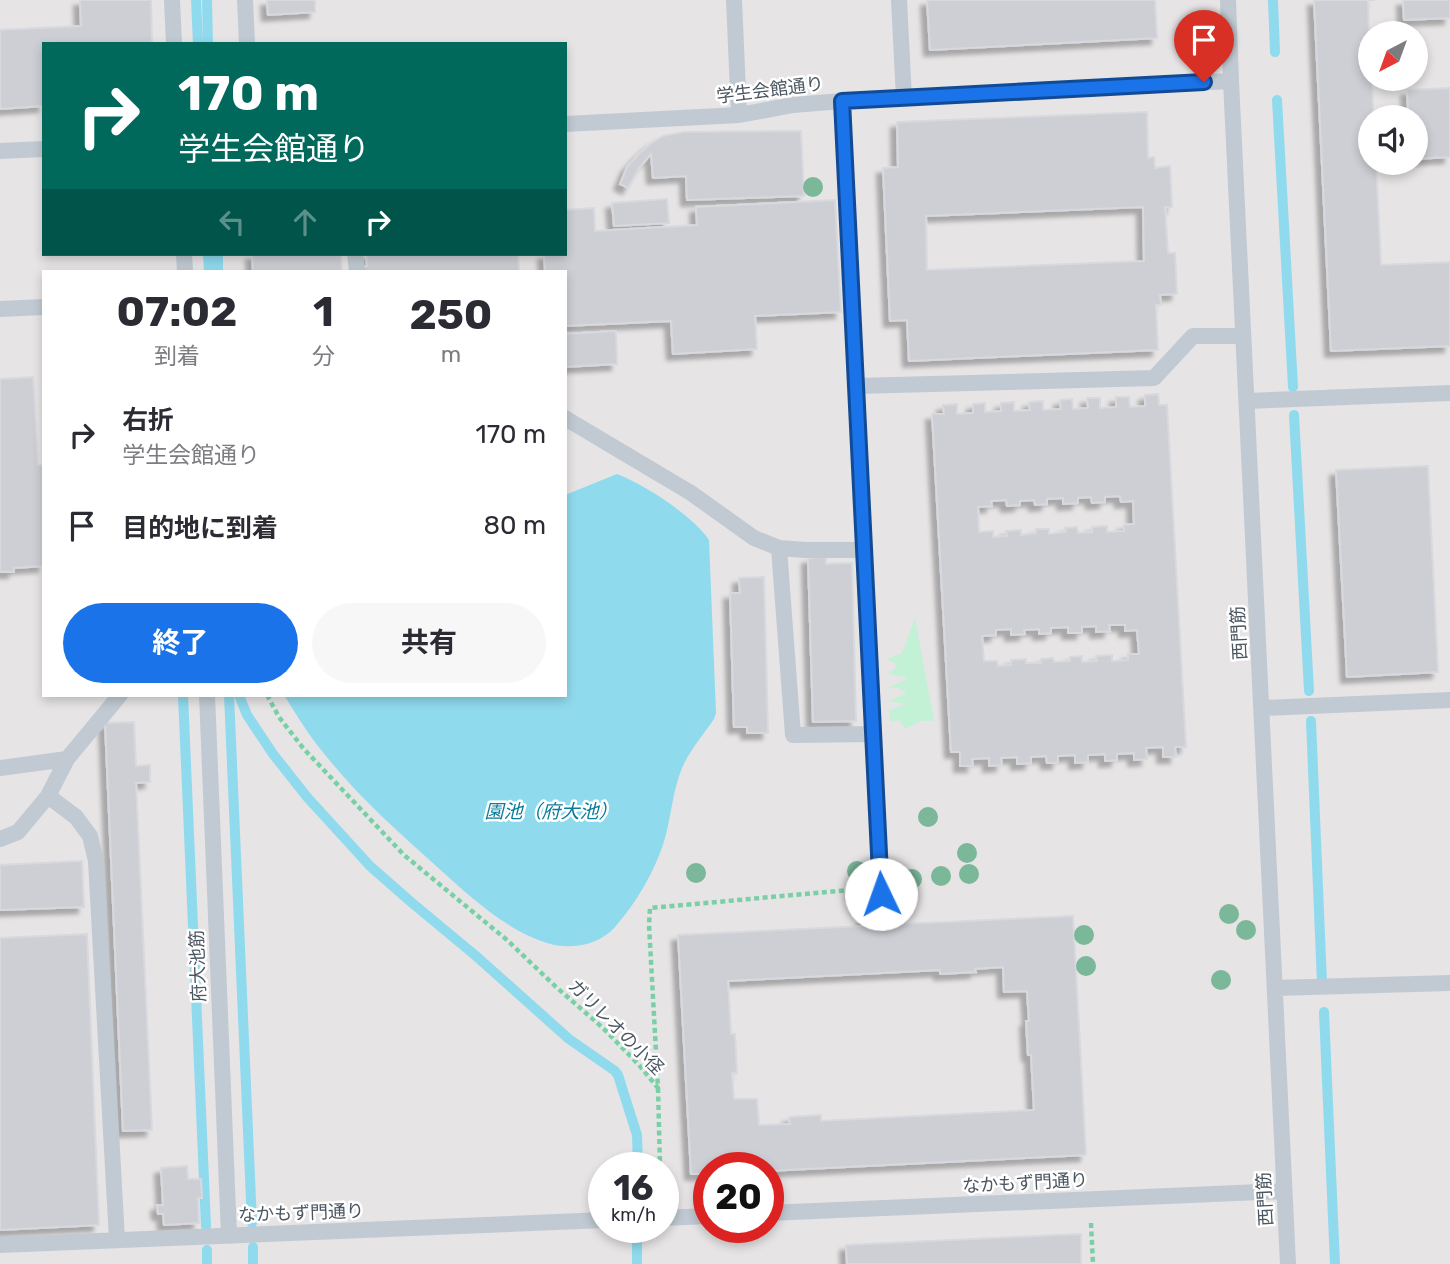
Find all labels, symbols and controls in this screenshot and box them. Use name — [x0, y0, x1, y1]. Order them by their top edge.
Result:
pin — [1174, 10, 1234, 82]
icon: arrive — [1185, 21, 1223, 59]
north arrow — [1358, 21, 1428, 91]
map controls — [1358, 21, 1428, 175]
text: 170 m — [178, 64, 319, 122]
icon: right — [63, 70, 154, 161]
street label: 学生会館通り — [715, 73, 825, 107]
button: sound — [1358, 105, 1428, 175]
text: 学生会館通り — [178, 130, 370, 168]
icon: left — [213, 203, 251, 241]
icon: ahead — [286, 203, 324, 241]
icon: right — [359, 203, 397, 241]
text: 07:02 — [117, 287, 237, 337]
text: 1 — [313, 287, 334, 337]
text: 250 — [409, 290, 492, 340]
text: m — [441, 340, 461, 368]
text: 到着 — [154, 342, 200, 370]
text: 分 — [312, 342, 335, 370]
text: 右折 — [122, 405, 174, 436]
icon: right — [63, 416, 101, 454]
text: 170 m — [476, 419, 546, 450]
text: 学生会館通り — [122, 441, 260, 469]
icon: arrive — [63, 507, 101, 545]
text: 80 m — [483, 510, 546, 541]
text: 目的地に到着 — [122, 513, 278, 544]
button: 終了 — [63, 603, 298, 683]
button: 共有 — [312, 603, 546, 683]
street label: 西門筋 — [1227, 605, 1251, 661]
water label: 園池（府大池） — [484, 800, 618, 823]
position arrow — [844, 857, 918, 931]
street label: 府大池筋 — [186, 930, 210, 1002]
street label: ガリレオの小径 — [564, 975, 668, 1079]
speed limit sign: 20 — [693, 1152, 784, 1243]
text: 16 — [613, 1167, 654, 1209]
street label: なかもず門通り — [962, 1169, 1088, 1197]
street label: 西門筋 — [1253, 1171, 1277, 1227]
street label: なかもず門通り — [238, 1200, 364, 1226]
text: km/h — [611, 1204, 656, 1226]

